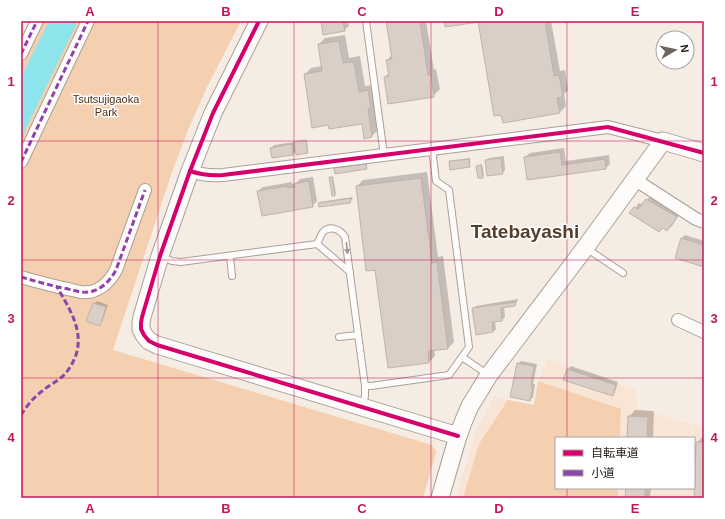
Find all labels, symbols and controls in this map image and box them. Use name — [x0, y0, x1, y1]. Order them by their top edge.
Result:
text: A — [85, 4, 95, 19]
text: B — [221, 4, 231, 19]
text: C — [357, 4, 367, 19]
text: D — [494, 4, 504, 19]
text: E — [631, 4, 640, 19]
north arrow — [655, 30, 695, 70]
text: N — [678, 44, 691, 53]
text: 1 — [7, 74, 15, 89]
text: 1 — [710, 74, 718, 89]
park label: Tsutsujigaoka Park — [73, 93, 140, 118]
text: 2 — [7, 193, 15, 208]
text: 2 — [710, 193, 718, 208]
district label: Tatebayashi — [471, 221, 579, 242]
one-way arrow — [344, 242, 350, 254]
text: 3 — [7, 311, 15, 326]
text: 3 — [710, 311, 718, 326]
text: 4 — [7, 430, 15, 445]
text: 4 — [710, 430, 718, 445]
legend — [555, 437, 695, 489]
text: 自転車道 — [591, 446, 639, 460]
text: 小道 — [591, 466, 615, 480]
text: A — [85, 501, 95, 516]
text: B — [221, 501, 231, 516]
text: C — [357, 501, 367, 516]
text: D — [494, 501, 504, 516]
text: E — [631, 501, 640, 516]

